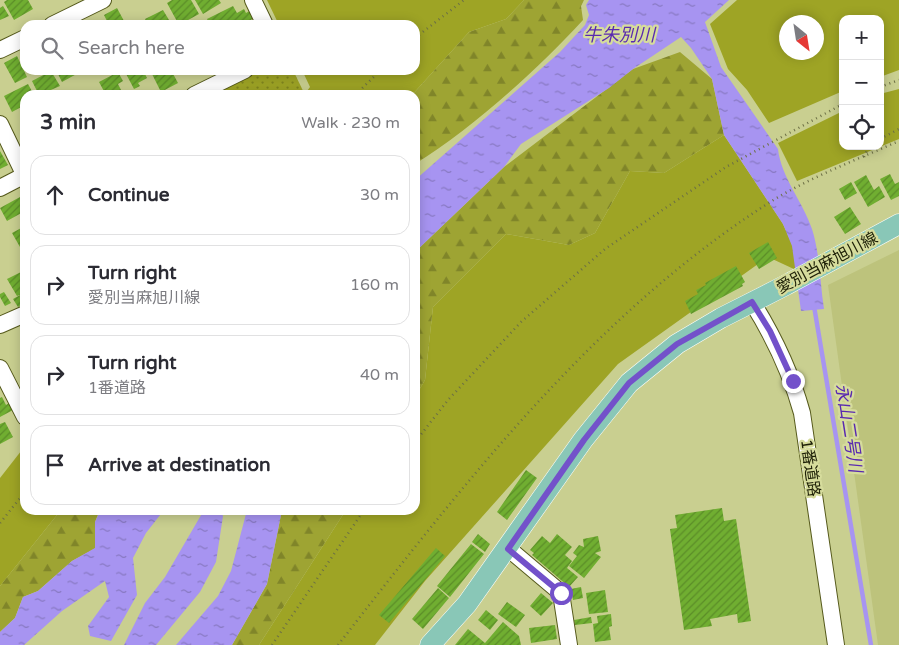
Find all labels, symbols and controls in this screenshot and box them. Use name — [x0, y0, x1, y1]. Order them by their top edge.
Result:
north arrow — [779, 15, 824, 60]
map controls — [839, 15, 884, 150]
button: + — [839, 15, 884, 60]
search box — [20, 20, 420, 75]
water label: 牛朱別川 — [583, 24, 657, 46]
icon: search — [38, 34, 66, 62]
text: Search here — [78, 37, 185, 59]
button: − — [839, 60, 884, 105]
button: locate — [839, 105, 884, 150]
text: 3 min — [40, 110, 96, 135]
text: Walk · 230 m — [301, 113, 400, 133]
icon: ahead — [41, 181, 69, 209]
text: Continue — [88, 184, 170, 206]
text: 30 m — [360, 185, 399, 205]
street label: 愛別当麻旭川線 — [773, 228, 881, 298]
text: Turn right — [88, 262, 176, 284]
icon: right — [41, 271, 69, 299]
text: 160 m — [350, 275, 399, 295]
text: 愛別当麻旭川線 — [88, 288, 200, 308]
text: Turn right — [88, 352, 176, 374]
icon: right — [41, 361, 69, 389]
text: 40 m — [360, 365, 399, 385]
route end — [782, 370, 805, 393]
text: 1番道路 — [88, 378, 146, 398]
water label: 永山二号川 — [831, 382, 867, 476]
street label: 1番道路 — [796, 438, 824, 498]
icon: arrive — [41, 451, 69, 479]
text: Arrive at destination — [88, 454, 271, 476]
route start — [550, 582, 573, 605]

